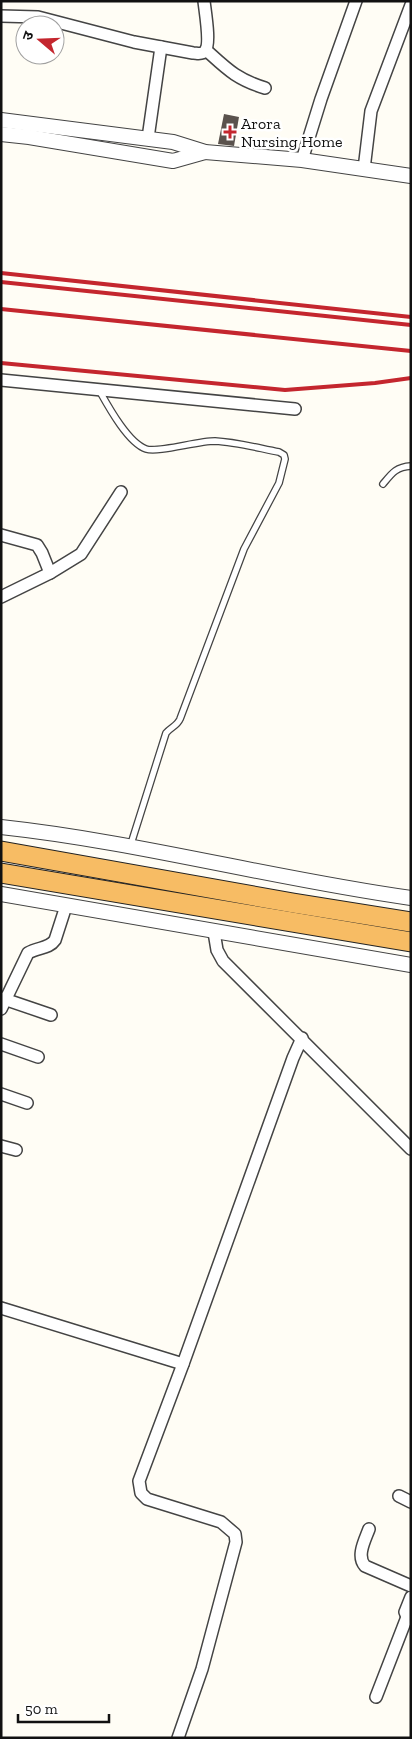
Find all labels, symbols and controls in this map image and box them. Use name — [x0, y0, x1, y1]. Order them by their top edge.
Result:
north arrow — [15, 15, 65, 65]
text: उ — [19, 29, 38, 43]
place label: Arora Nursing Home — [241, 114, 342, 151]
marker: Arora Nursing Home — [223, 125, 237, 139]
scale bar — [18, 1692, 109, 1724]
text: 50 m — [25, 1700, 58, 1718]

